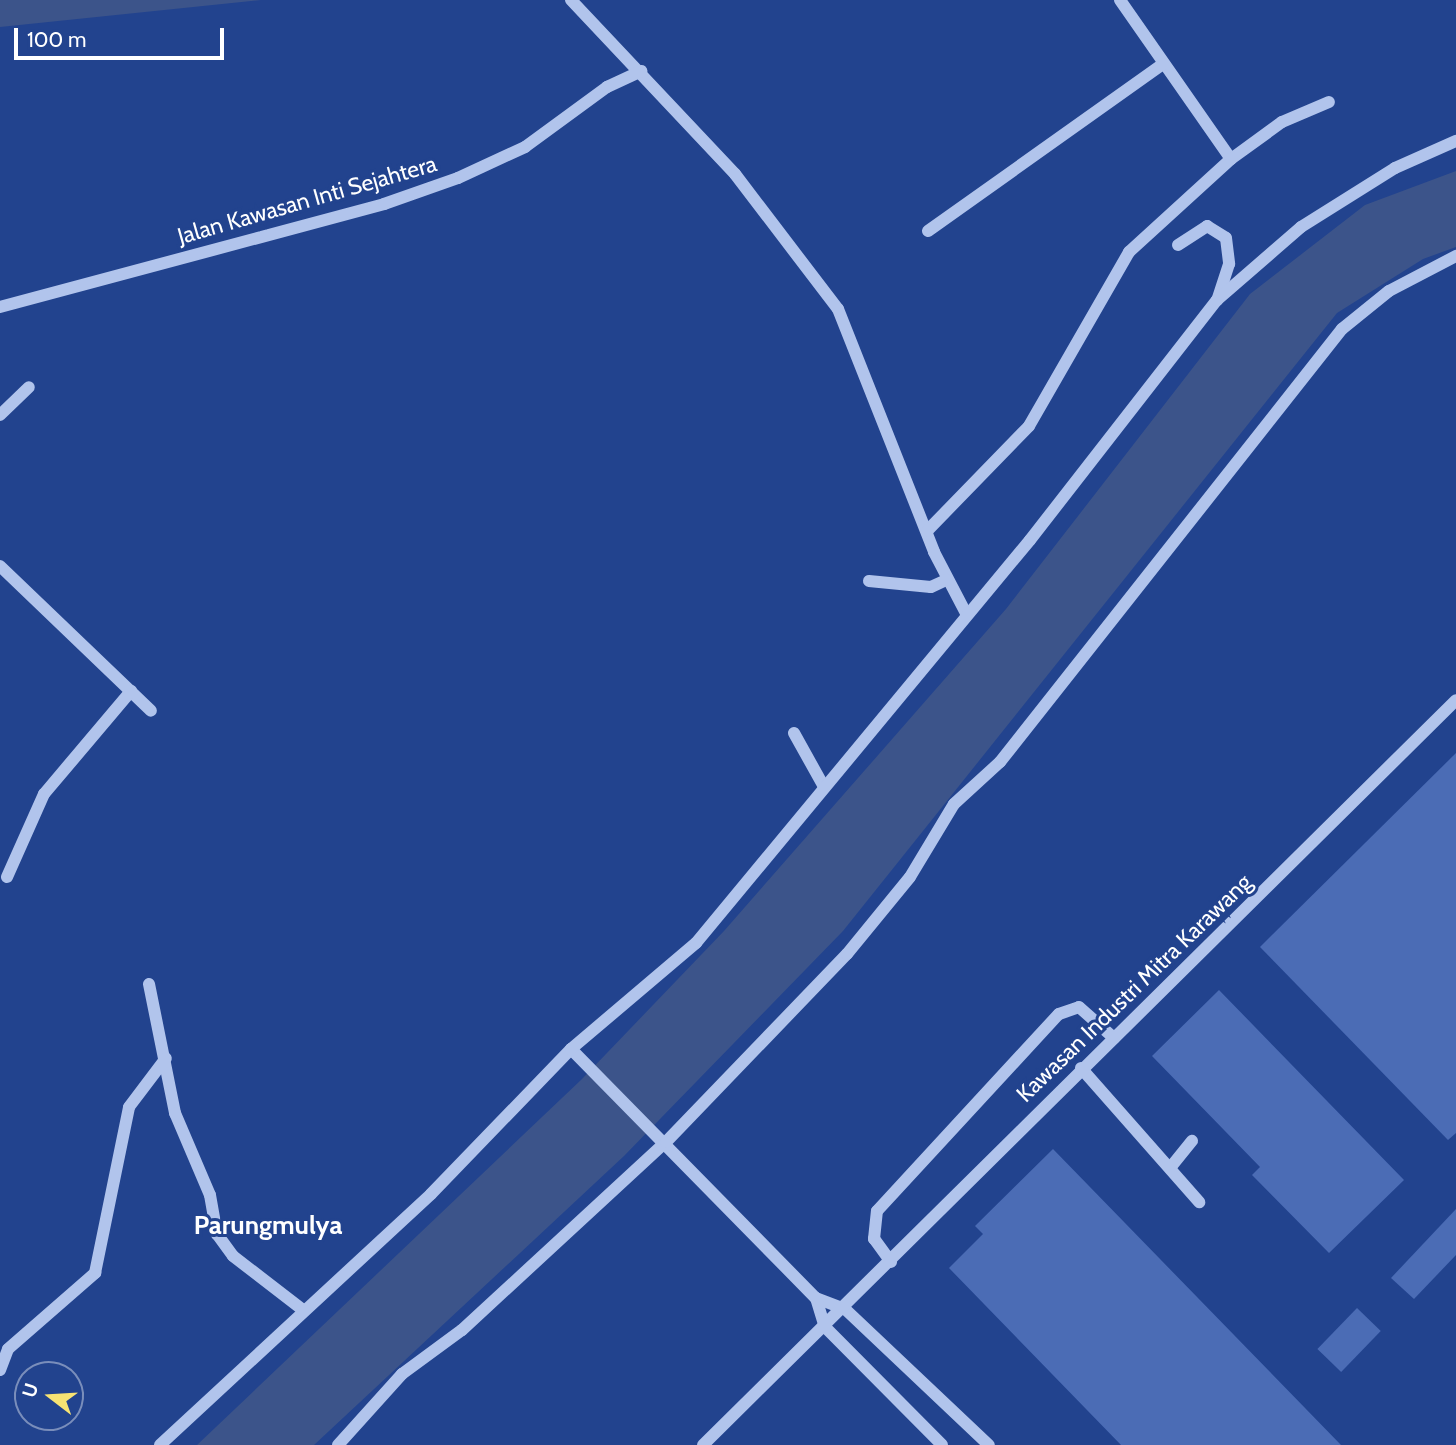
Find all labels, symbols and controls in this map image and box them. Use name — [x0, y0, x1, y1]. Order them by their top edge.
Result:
scale bar — [18, 14, 228, 58]
text: 100 m — [27, 27, 86, 52]
street label: Jalan Kawasan Inti Sejahtera — [174, 150, 440, 250]
street label: Kawasan Industri Mitra Karawang — [1011, 868, 1257, 1108]
district label: Parungmulya — [194, 1210, 342, 1242]
north arrow — [14, 1361, 84, 1431]
text: U — [17, 1380, 43, 1400]

